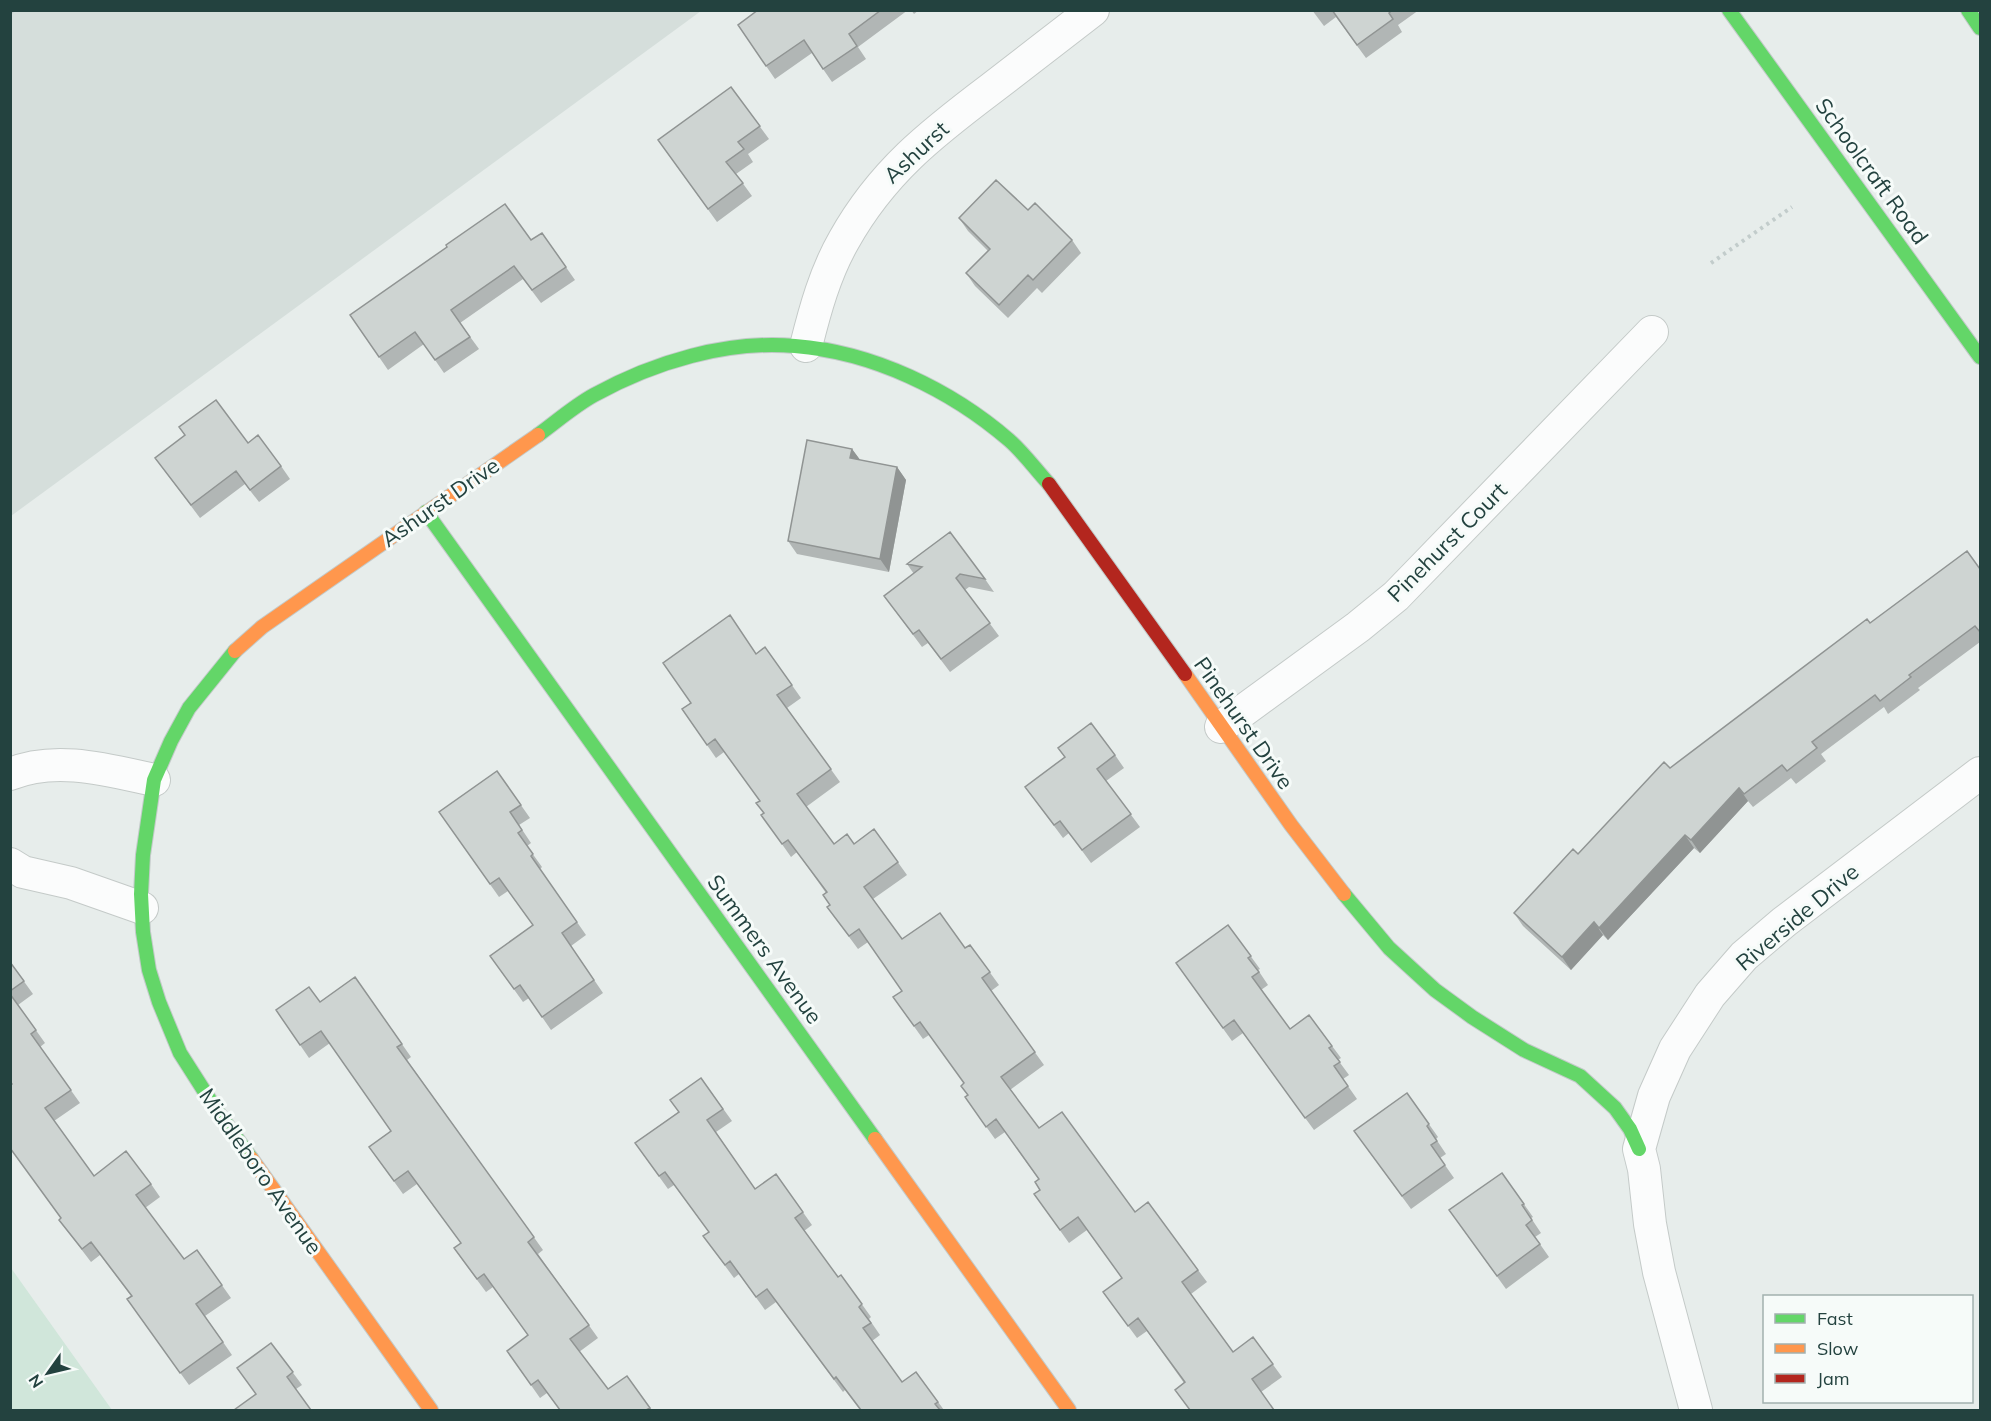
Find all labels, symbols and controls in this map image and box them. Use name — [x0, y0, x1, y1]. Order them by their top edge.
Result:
street label: Schoolcraft Road — [1810, 92, 1934, 250]
street label: Ashurst — [878, 115, 955, 189]
street label: Ashurst Drive — [376, 451, 504, 553]
street label: Pinehurst Court — [1381, 476, 1513, 608]
street label: Pinehurst Drive — [1188, 651, 1300, 795]
street label: Riverside Drive — [1730, 857, 1864, 977]
street label: Summers Avenue — [701, 869, 829, 1029]
street label: Middleboro Avenue — [193, 1083, 329, 1259]
legend — [1763, 1295, 1973, 1403]
text: Fast — [1817, 1307, 1853, 1330]
text: Slow — [1817, 1337, 1859, 1360]
north arrow — [18, 1343, 78, 1403]
text: Jam — [1817, 1367, 1850, 1390]
text: N — [24, 1371, 47, 1392]

